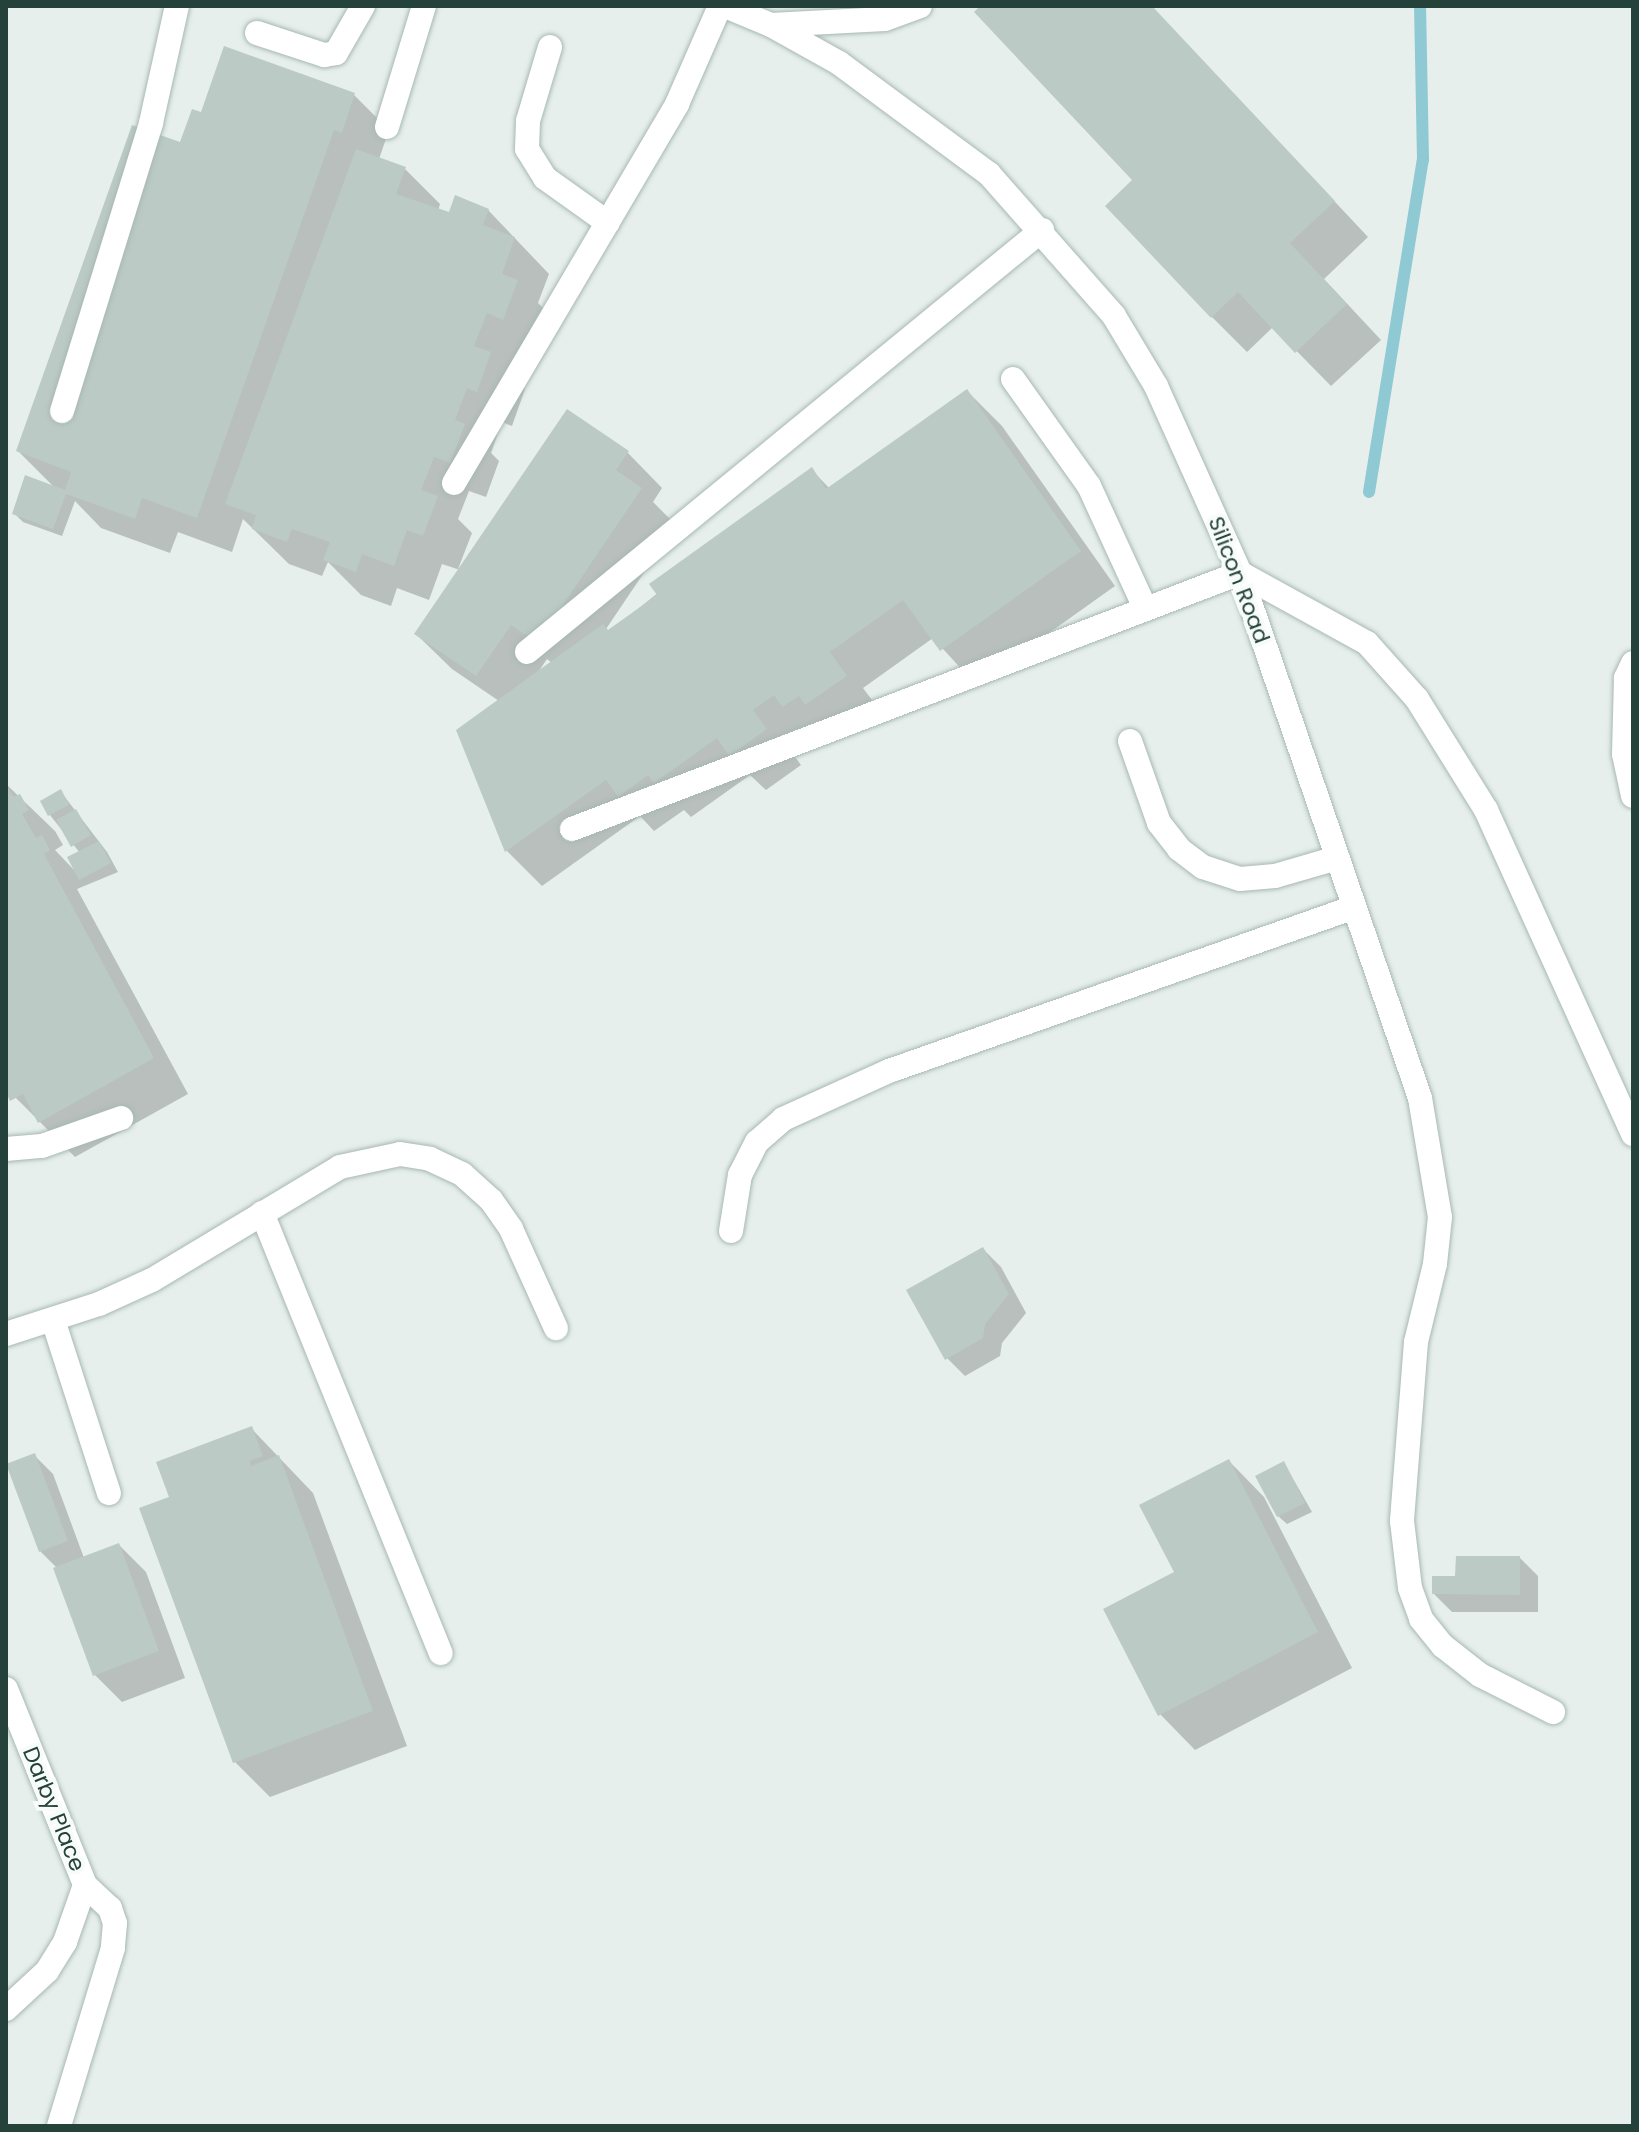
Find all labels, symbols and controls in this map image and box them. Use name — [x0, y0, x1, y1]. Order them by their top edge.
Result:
street label: Silicon Road — [1203, 513, 1275, 647]
street label: Darby Place — [17, 1743, 91, 1875]

